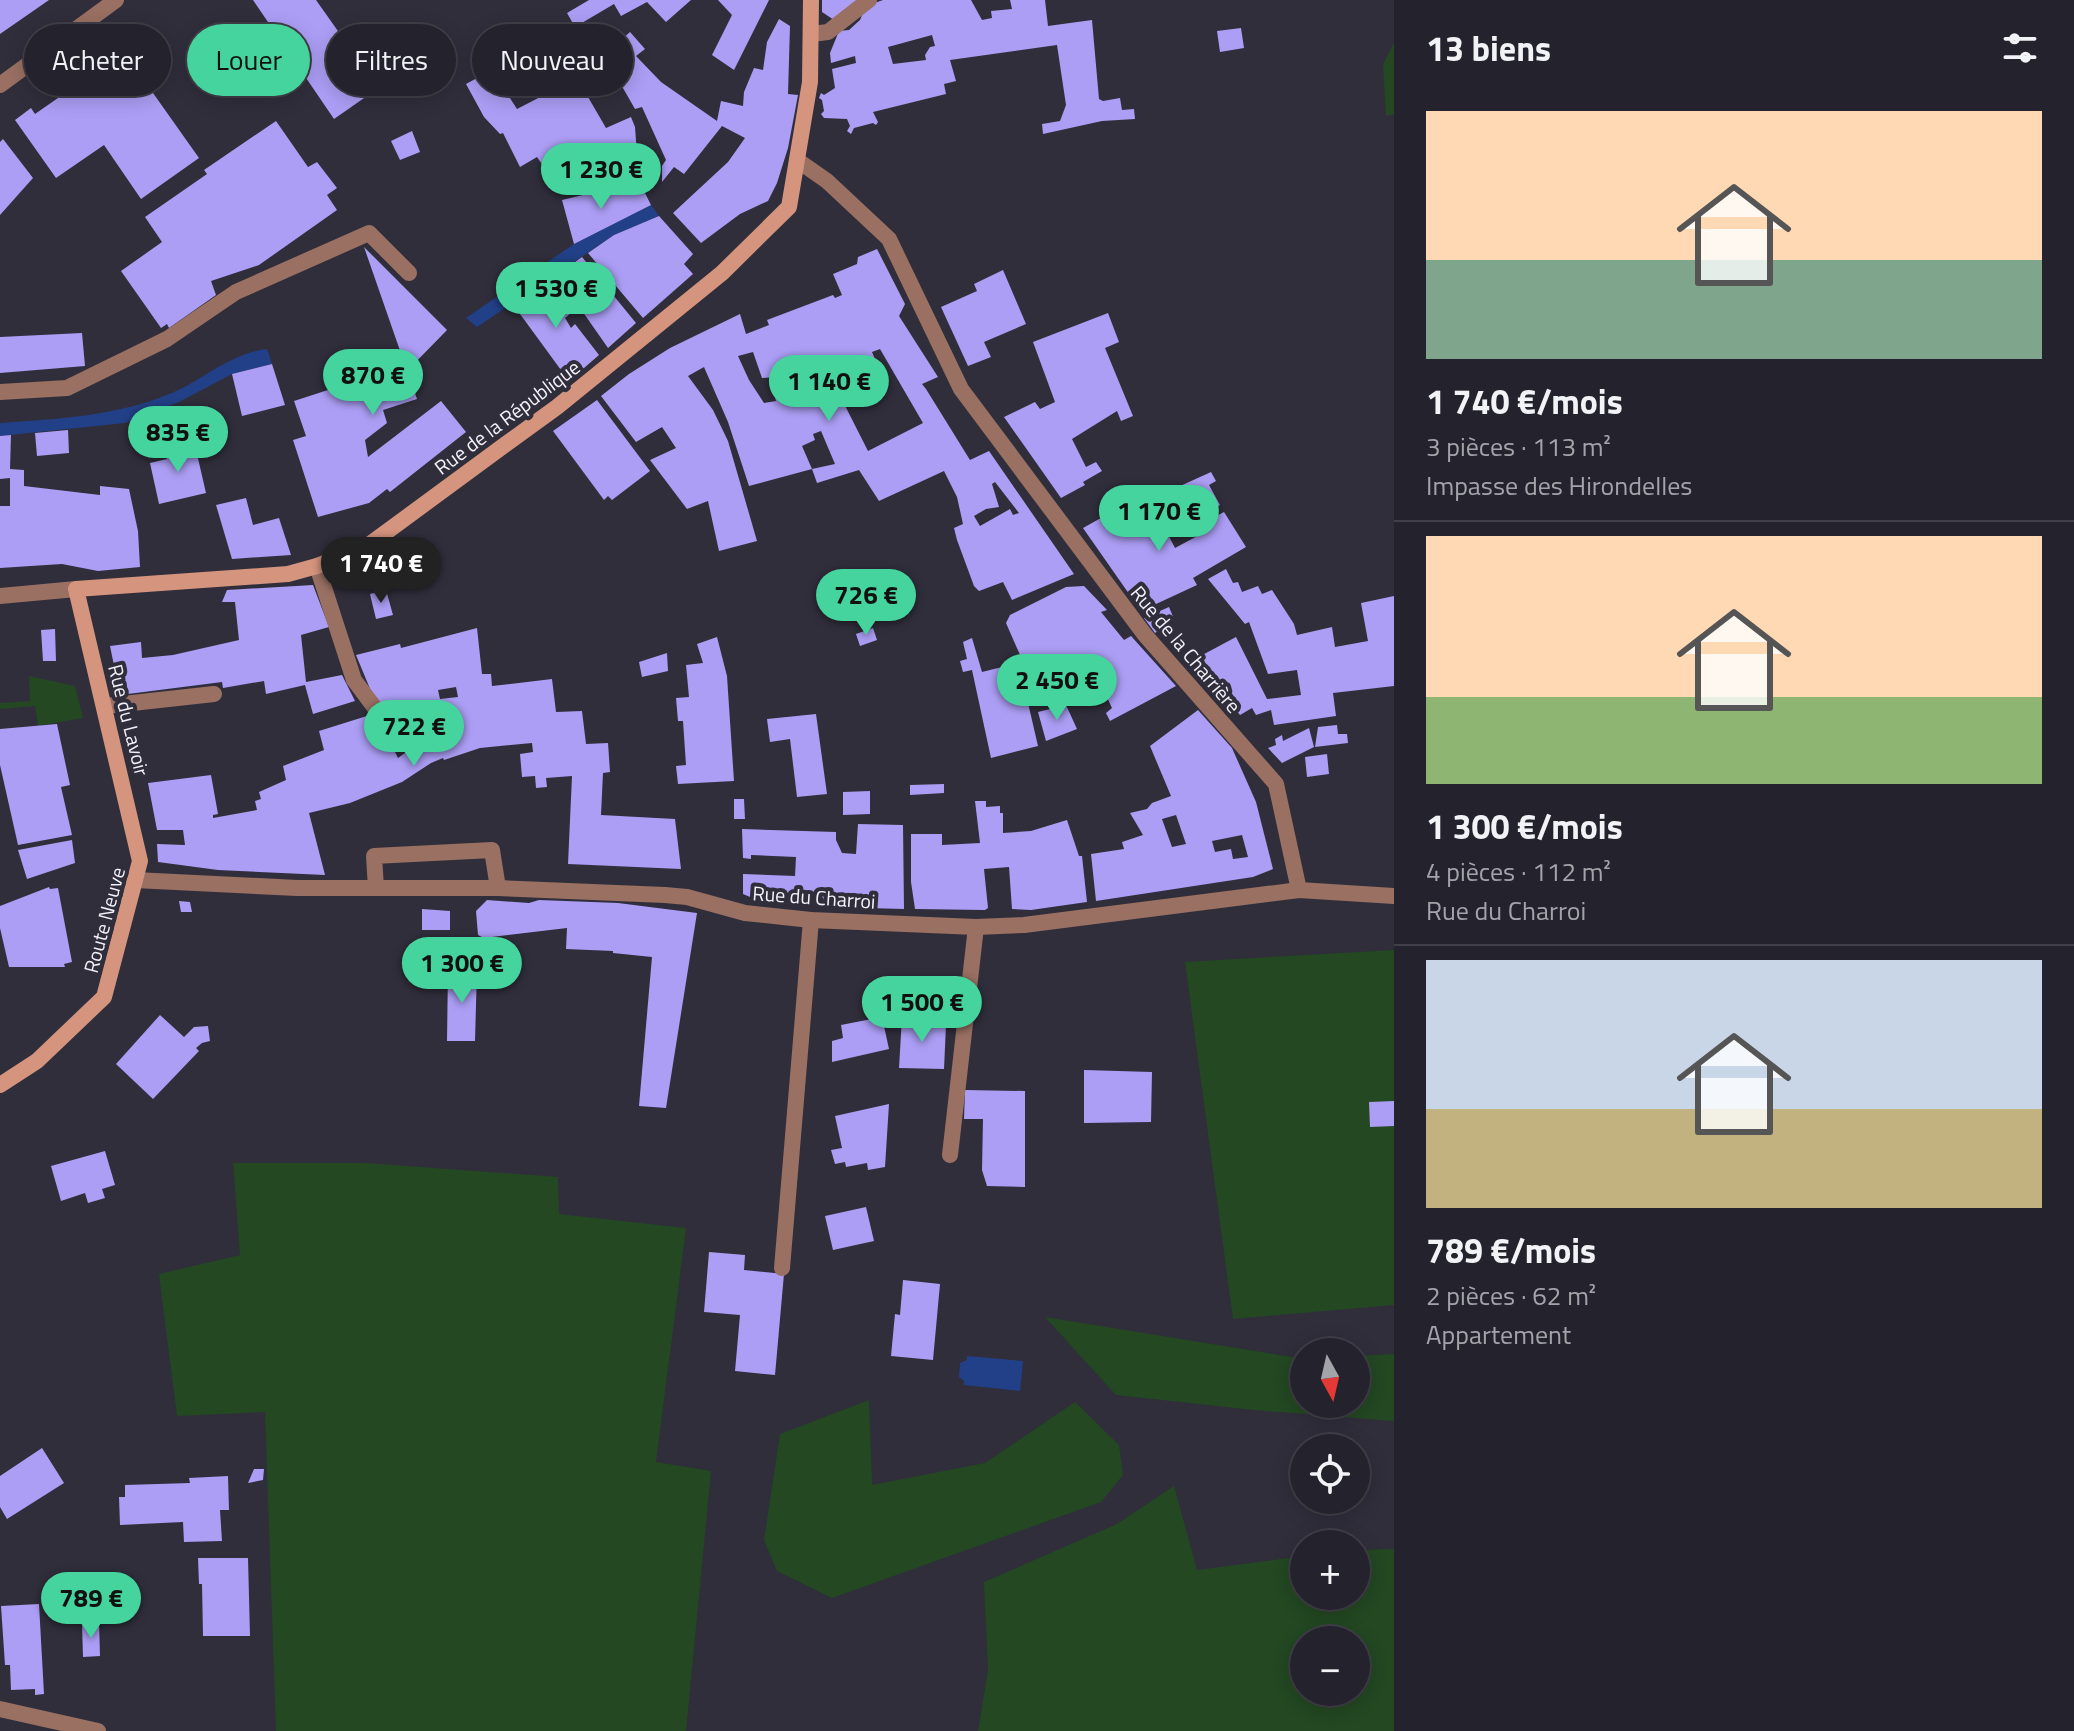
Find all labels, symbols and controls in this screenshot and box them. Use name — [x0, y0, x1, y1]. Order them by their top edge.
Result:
text: 13 biens — [1426, 22, 1551, 74]
chip: Acheter — [24, 24, 171, 96]
chip: Louer — [187, 24, 310, 96]
chip: Filtres — [326, 24, 456, 96]
chip: Nouveau — [472, 24, 633, 96]
icon: filters — [1998, 26, 2042, 70]
pin: 1 230 € — [527, 143, 675, 211]
text: 1 230 € — [559, 149, 643, 188]
icon: home — [1662, 163, 1806, 307]
pin: 1 530 € — [482, 262, 630, 330]
text: 1 530 € — [514, 268, 598, 307]
pin: 870 € — [317, 349, 429, 417]
street label: Rue de la République — [428, 352, 586, 482]
text: 870 € — [341, 355, 405, 394]
pin: 1 140 € — [755, 355, 903, 423]
text: 1 140 € — [787, 361, 871, 400]
text: 1 740 €/mois — [1426, 375, 1623, 427]
pin: 835 € — [122, 406, 234, 474]
text: 835 € — [146, 412, 210, 451]
text: 3 pièces · 113 m² — [1426, 427, 1611, 466]
text: Impasse des Hirondelles — [1426, 466, 1692, 505]
pin: 1 170 € — [1085, 485, 1233, 553]
text: 1 170 € — [1117, 491, 1201, 530]
pin: 1 740 € — [307, 537, 455, 605]
text: 1 740 € — [339, 543, 423, 582]
pin: 726 € — [810, 569, 922, 637]
text: 726 € — [834, 575, 898, 614]
street label: Rue de la Charrière — [1123, 578, 1249, 720]
icon: home — [1662, 588, 1806, 732]
pin: 2 450 € — [983, 654, 1131, 722]
text: 2 450 € — [1015, 660, 1099, 699]
street label: Rue du Lavoir — [100, 661, 158, 779]
pin: 722 € — [358, 700, 470, 768]
text: 722 € — [382, 706, 446, 745]
text: 1 300 €/mois — [1426, 800, 1623, 852]
text: 4 pièces · 112 m² — [1426, 852, 1611, 891]
street label: Route Neuve — [75, 864, 133, 976]
street label: Rue du Charroi — [751, 877, 877, 917]
text: Rue du Charroi — [1426, 891, 1586, 930]
pin: 1 300 € — [388, 937, 536, 1005]
text: 1 300 € — [420, 943, 504, 982]
pin: 1 500 € — [848, 976, 996, 1044]
text: 1 500 € — [880, 982, 964, 1021]
icon: home — [1662, 1012, 1806, 1156]
text: 789 €/mois — [1426, 1224, 1596, 1276]
text: 2 pièces · 62 m² — [1426, 1276, 1596, 1315]
text: Appartement — [1426, 1315, 1571, 1354]
north arrow — [1290, 1338, 1370, 1418]
map controls — [1290, 1338, 1370, 1706]
button: locate — [1290, 1434, 1370, 1514]
button: + — [1290, 1530, 1370, 1610]
pin: 789 € — [35, 1572, 147, 1640]
text: 789 € — [59, 1578, 123, 1617]
button: − — [1290, 1626, 1370, 1706]

